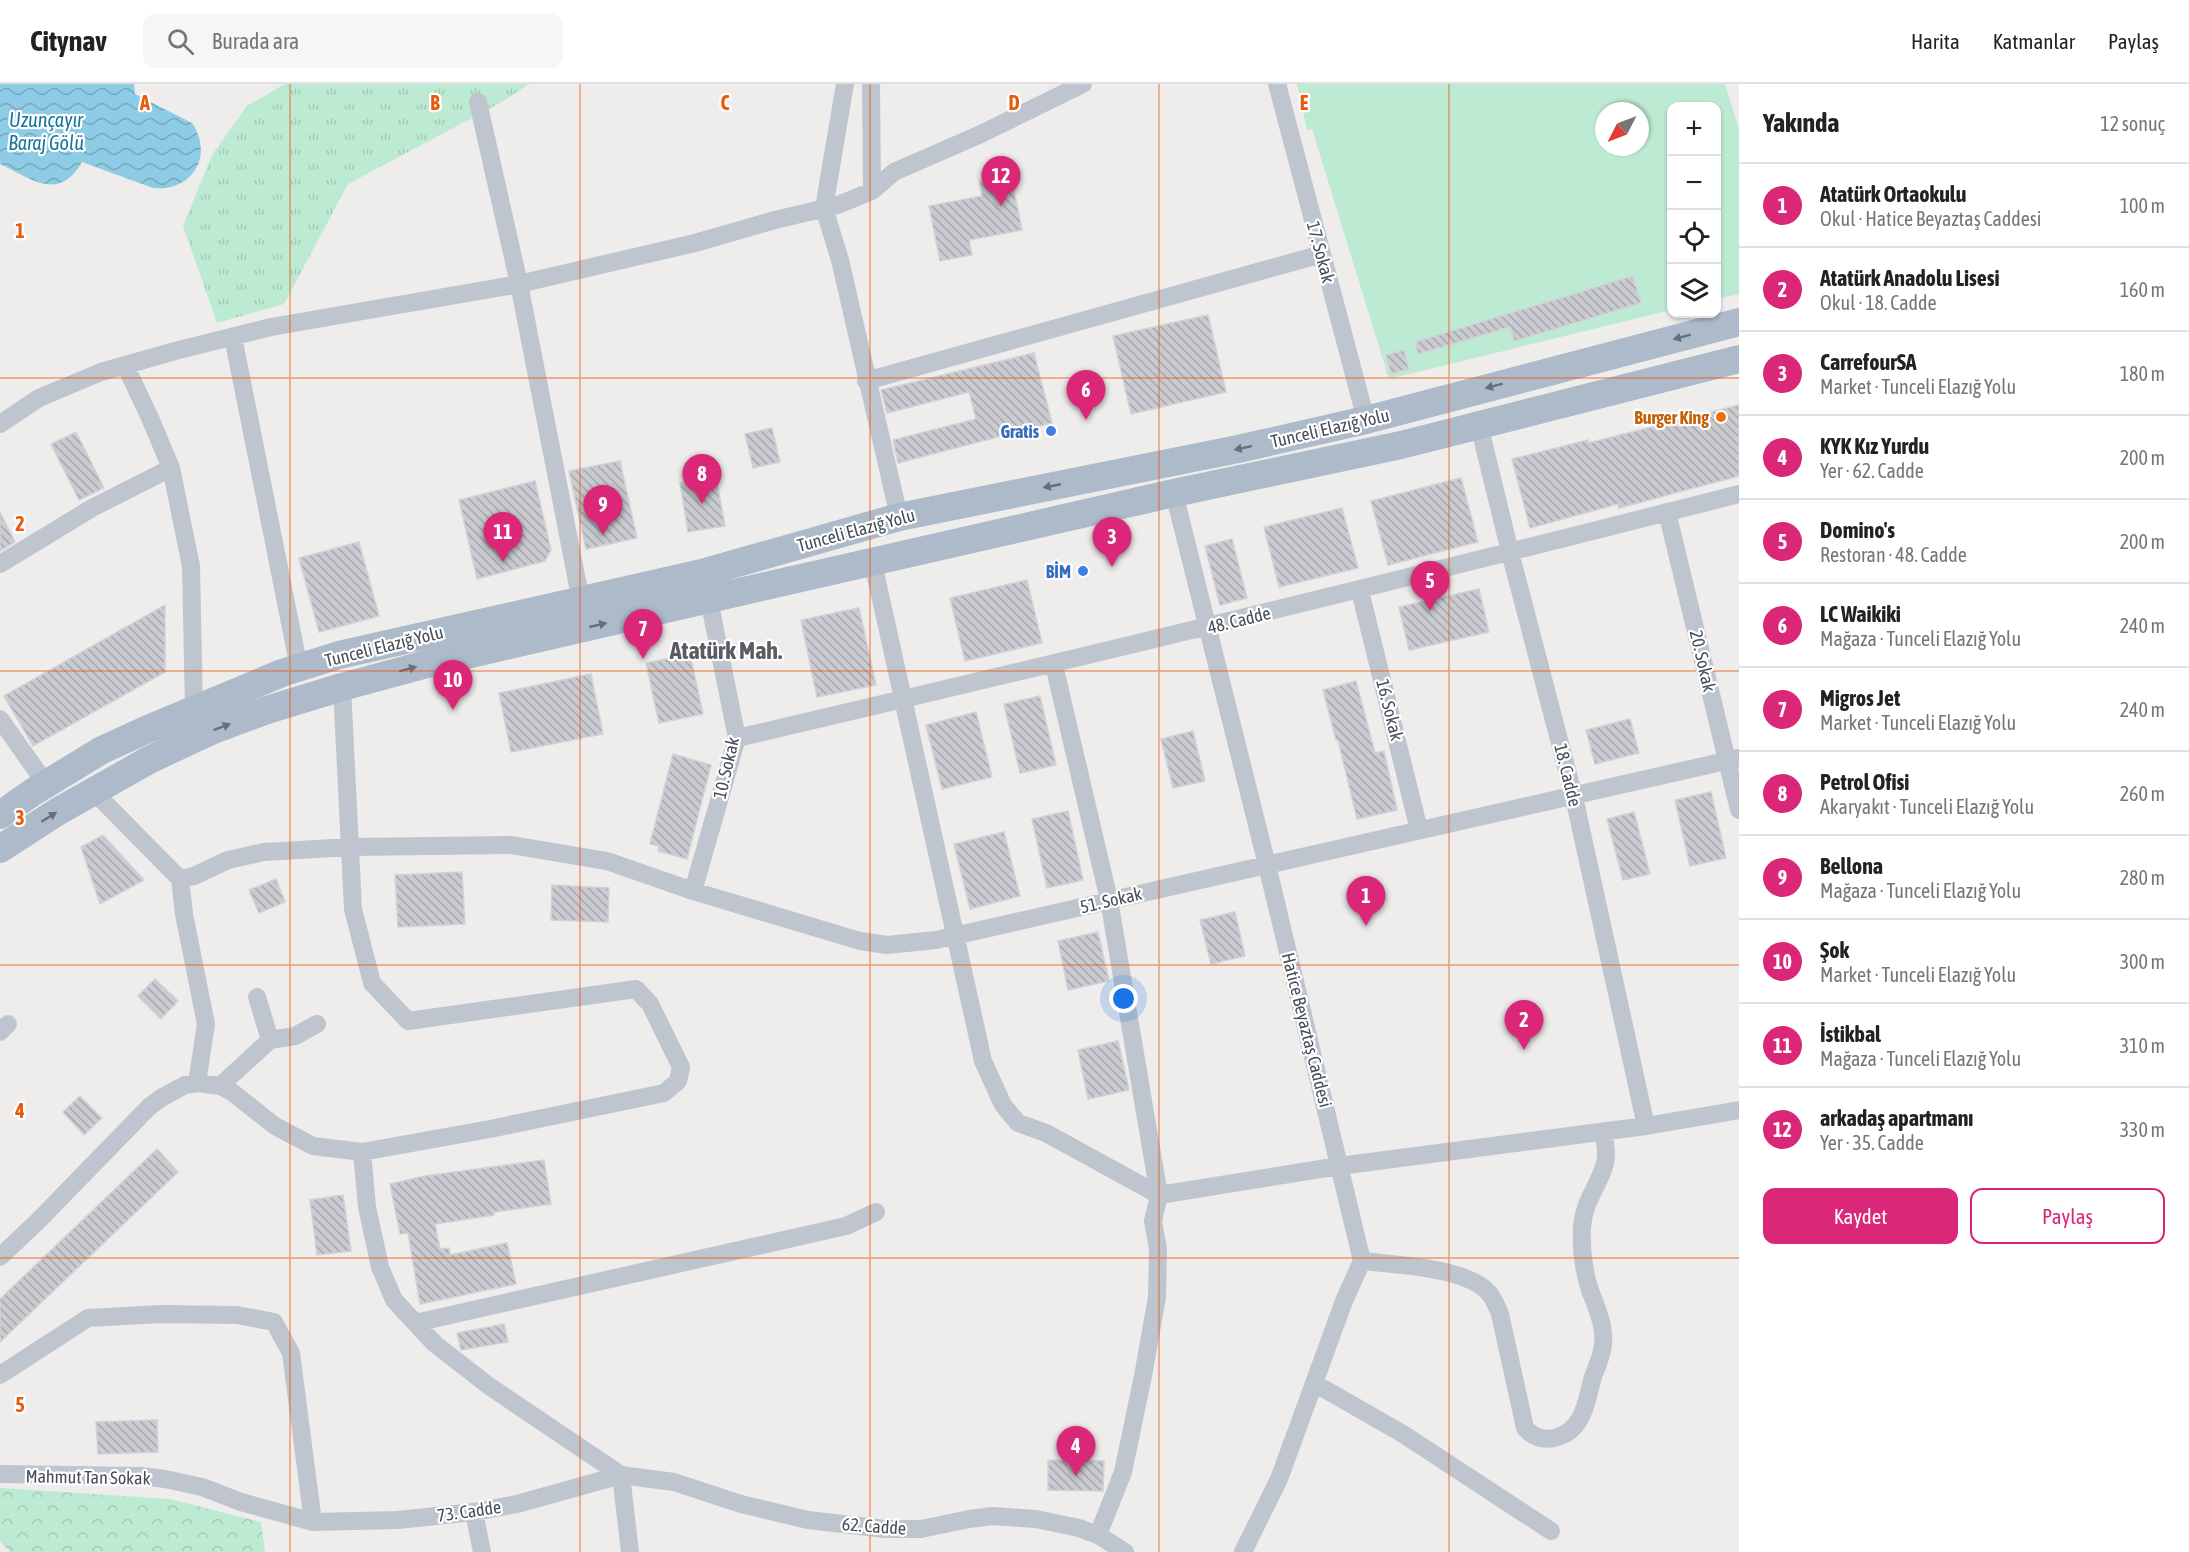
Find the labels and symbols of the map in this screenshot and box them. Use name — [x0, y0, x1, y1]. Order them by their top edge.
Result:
text: A — [139, 91, 150, 114]
text: B — [430, 91, 440, 114]
text: C — [721, 91, 730, 114]
text: D — [1008, 91, 1020, 114]
text: E — [1300, 91, 1309, 114]
north arrow — [1595, 102, 1649, 156]
water label: Uzunçayır Baraj Gölü — [8, 108, 84, 154]
pin: 12 — [982, 156, 1020, 206]
text: 1 — [15, 219, 25, 242]
street label: 17. Sokak — [1303, 219, 1339, 285]
one-way arrow — [1673, 332, 1692, 342]
pin: 6 — [1066, 370, 1106, 420]
one-way arrow — [1485, 382, 1503, 392]
street label: Tunceli Elazığ Yolu — [1269, 404, 1391, 452]
place label: Burger King — [1634, 407, 1709, 428]
marker: Burger King — [1714, 410, 1728, 424]
place label: Gratis — [1000, 421, 1040, 442]
marker: Gratis — [1044, 424, 1058, 438]
one-way arrow — [1234, 444, 1253, 453]
pin: 8 — [682, 454, 722, 504]
one-way arrow — [1042, 482, 1061, 491]
pin: 9 — [584, 486, 622, 535]
street label: Tunceli Elazığ Yolu — [795, 504, 917, 556]
text: 2 — [15, 512, 25, 535]
pin: 11 — [484, 512, 522, 562]
pin: 3 — [1092, 518, 1132, 567]
place label: BİM — [1046, 561, 1071, 582]
pin: 5 — [1410, 562, 1450, 611]
marker: BİM — [1076, 564, 1090, 578]
street label: 48. Cadde — [1205, 602, 1273, 638]
pin: 7 — [624, 610, 662, 659]
one-way arrow — [588, 619, 607, 629]
street label: Tunceli Elazığ Yolu — [323, 621, 445, 671]
street label: 20. Sokak — [1686, 628, 1720, 694]
district label: Atatürk Mah. — [669, 637, 782, 664]
pin: 10 — [434, 660, 472, 710]
one-way arrow — [399, 664, 417, 674]
street label: 16. Sokak — [1372, 677, 1408, 743]
one-way arrow — [213, 722, 231, 732]
street label: 10. Sokak — [709, 735, 743, 801]
street label: 18. Cadde — [1550, 741, 1586, 809]
text: 3 — [15, 806, 25, 829]
one-way arrow — [41, 812, 57, 823]
pin: 1 — [1346, 876, 1386, 926]
street label: 51. Sokak — [1078, 883, 1144, 917]
street label: Hatice Beyaztaş Caddesi — [1278, 950, 1336, 1110]
your location — [1109, 984, 1138, 1013]
pin: 2 — [1504, 1000, 1544, 1050]
text: 4 — [14, 1099, 25, 1122]
text: 5 — [15, 1393, 25, 1416]
pin: 4 — [1056, 1426, 1096, 1476]
street label: Mahmut Tan Sokak — [25, 1465, 151, 1489]
street label: 73. Cadde — [436, 1496, 502, 1526]
street label: 62. Cadde — [841, 1513, 907, 1539]

